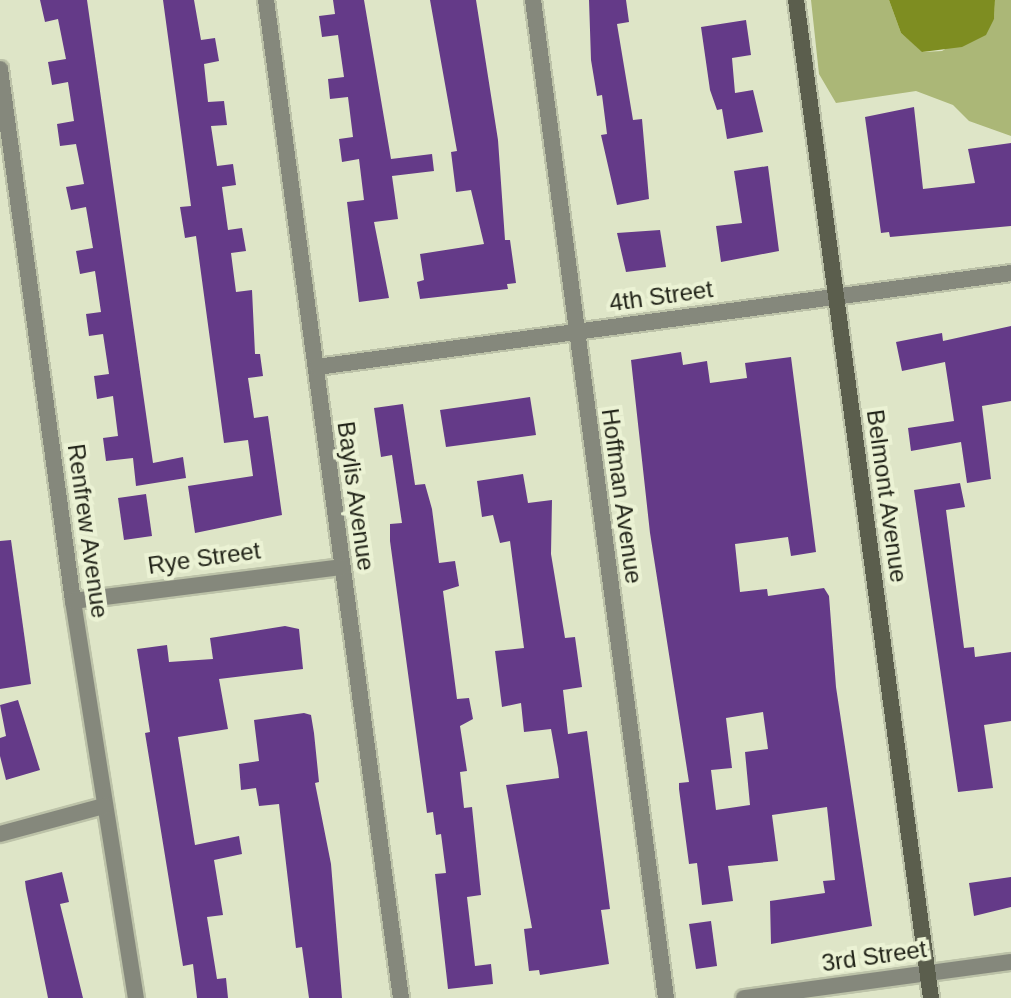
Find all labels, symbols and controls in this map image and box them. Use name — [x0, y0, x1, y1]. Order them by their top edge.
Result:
street label: 4th Street — [607, 274, 715, 318]
street label: Hoffman Avenue — [595, 406, 649, 586]
street label: Belmont Avenue — [861, 407, 913, 585]
street label: Baylis Avenue — [331, 419, 381, 573]
street label: Renfrew Avenue — [61, 441, 115, 621]
street label: Rye Street — [146, 536, 262, 580]
street label: 3rd Street — [820, 934, 928, 978]

